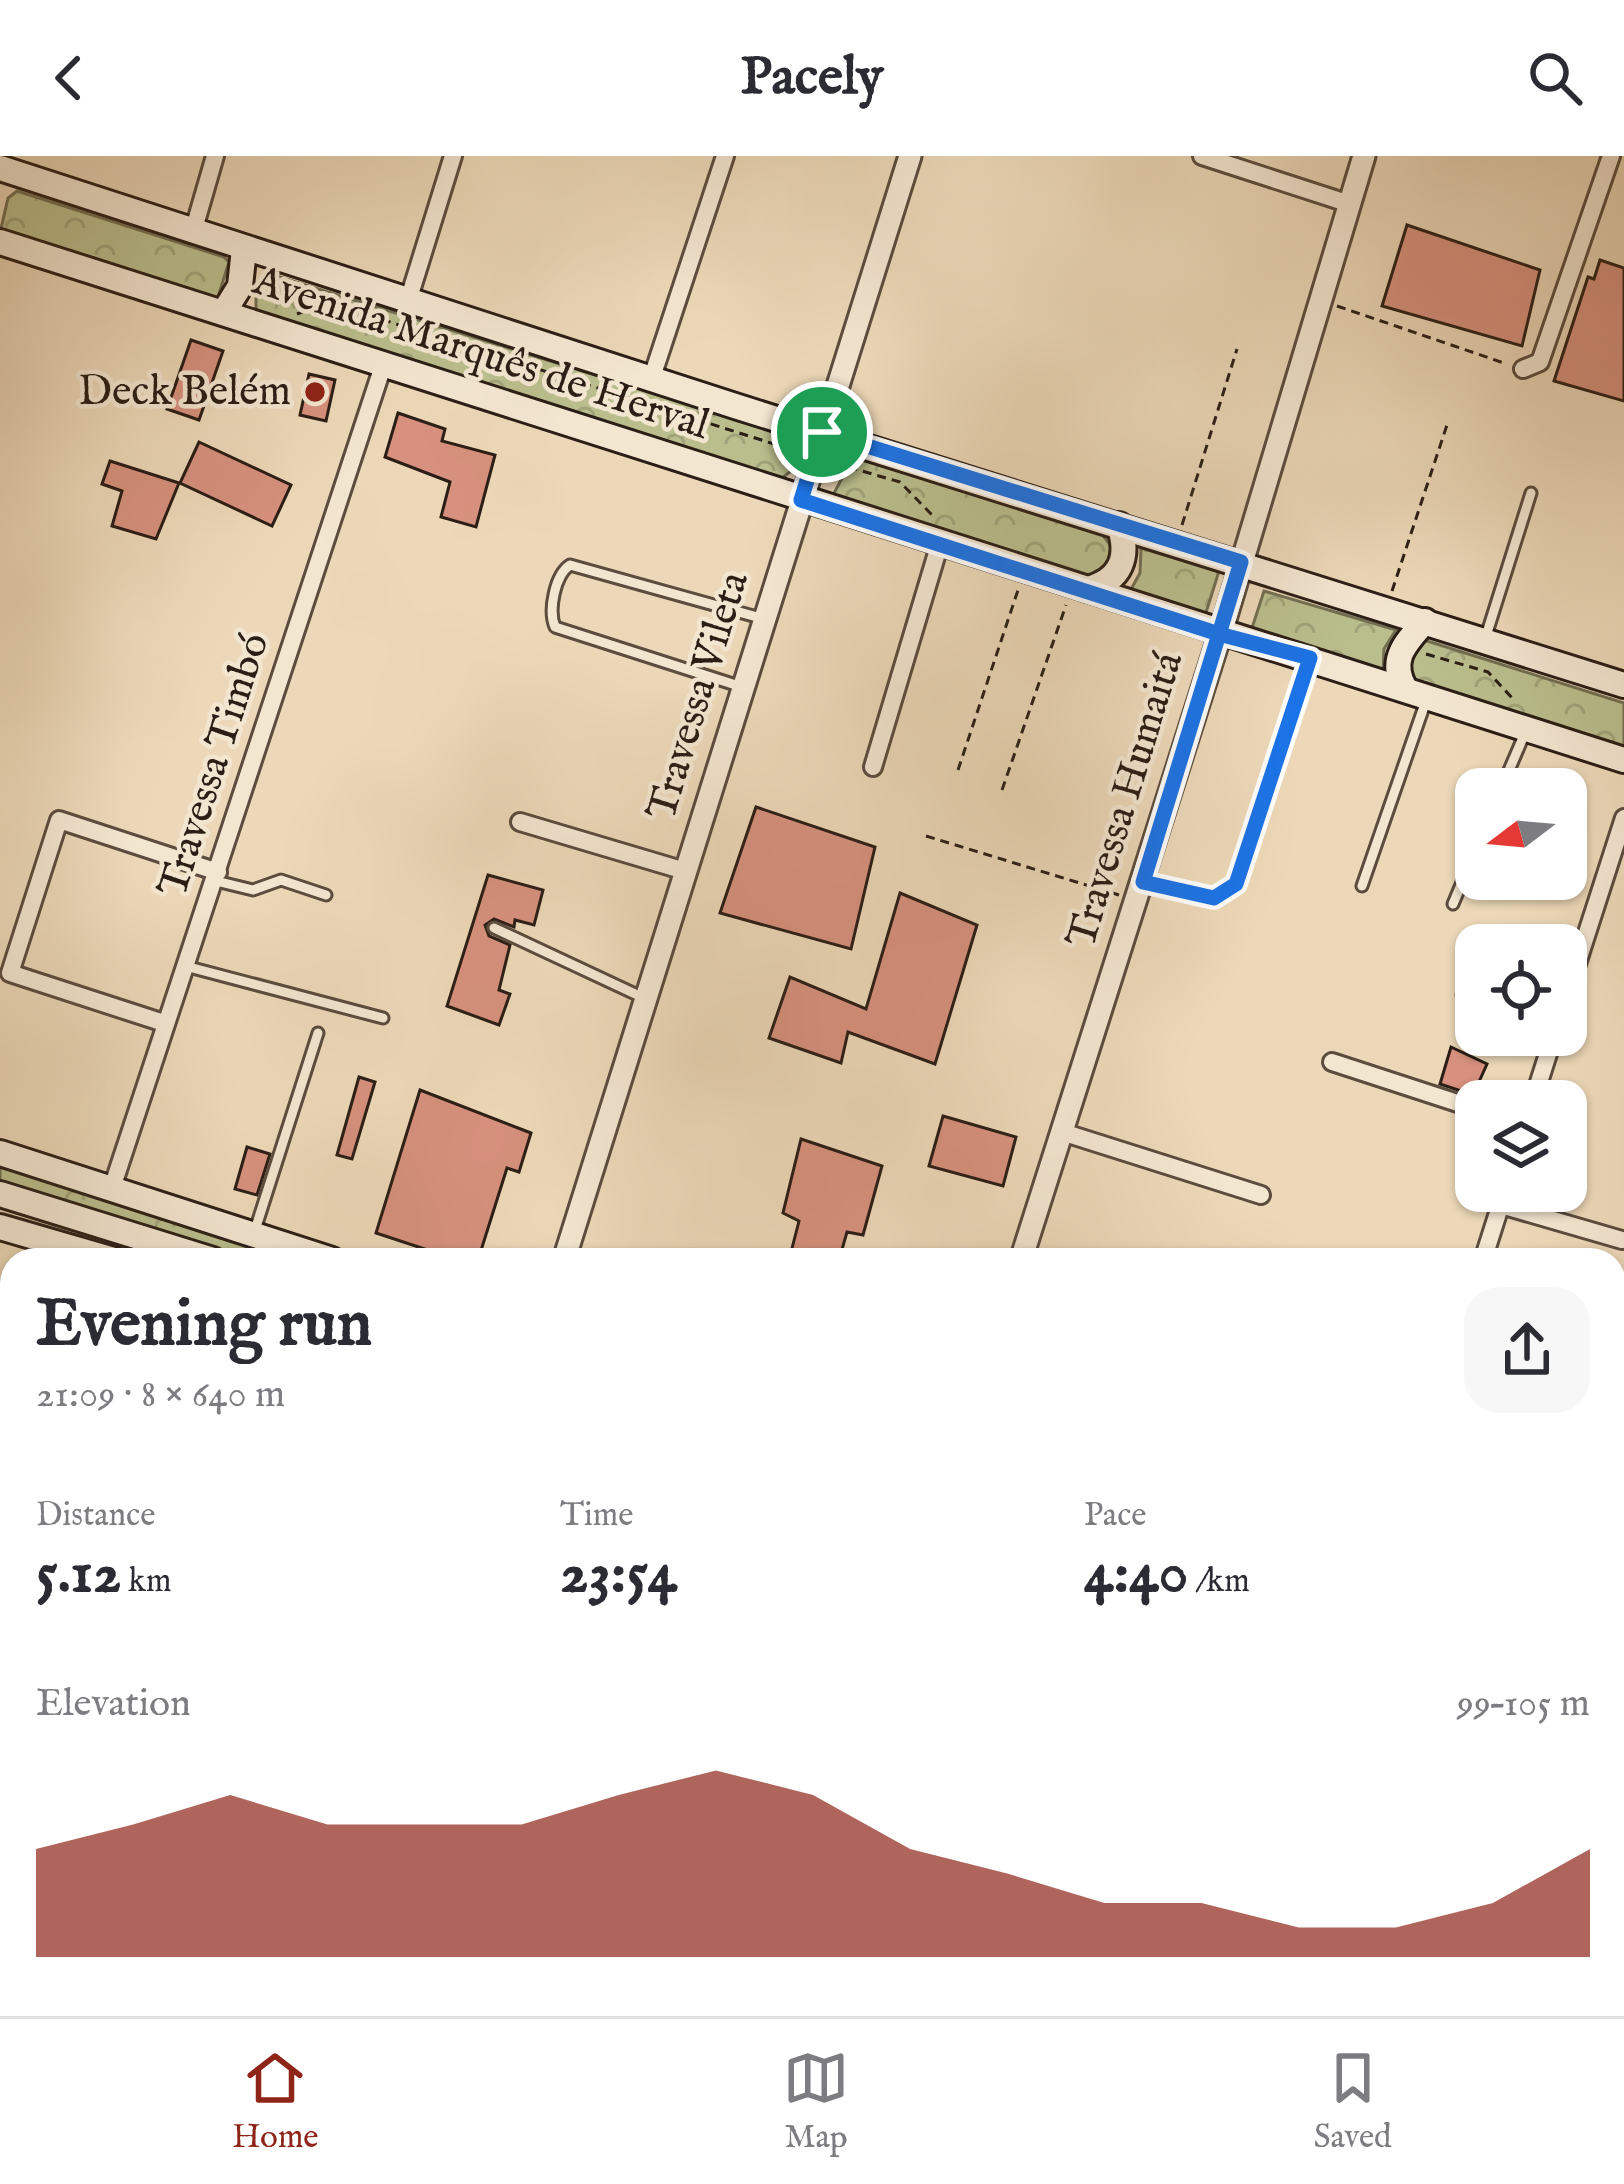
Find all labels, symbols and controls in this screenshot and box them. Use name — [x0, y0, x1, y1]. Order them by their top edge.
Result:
text: Pacely — [741, 44, 883, 113]
icon: back — [36, 45, 102, 111]
icon: search — [1522, 45, 1588, 111]
street label: Avenida Marquês de Herval — [245, 255, 716, 453]
place label: Deck Belém — [78, 366, 291, 419]
marker: Deck Belém — [302, 379, 328, 405]
pin — [771, 381, 873, 483]
icon: arrive — [789, 399, 855, 465]
street label: Travessa Vileta — [636, 565, 762, 827]
street label: Travessa Timbó — [147, 626, 283, 904]
street label: Travessa Humaitá — [1056, 645, 1196, 954]
north arrow — [1455, 768, 1587, 900]
map controls — [1455, 768, 1587, 1212]
button: locate — [1455, 924, 1587, 1056]
button: layers — [1455, 1080, 1587, 1212]
text: Evening run — [36, 1284, 372, 1368]
button: share — [1464, 1287, 1590, 1413]
text: 21:09 · 8 × 640 m — [36, 1371, 285, 1420]
text: Distance — [36, 1495, 155, 1537]
text: Time — [560, 1495, 633, 1537]
text: Pace — [1084, 1495, 1146, 1537]
text: 5.12 — [36, 1537, 121, 1613]
text: 23:54 — [560, 1537, 677, 1613]
text: 4:40 — [1084, 1537, 1188, 1613]
text: km — [121, 1561, 171, 1603]
text: /km — [1188, 1561, 1250, 1603]
text: Elevation — [36, 1680, 191, 1729]
text: 99–105 m — [1457, 1680, 1590, 1729]
tab: Home — [232, 2045, 318, 2159]
tab: Map — [783, 2045, 849, 2159]
tab: Saved — [1314, 2045, 1392, 2159]

